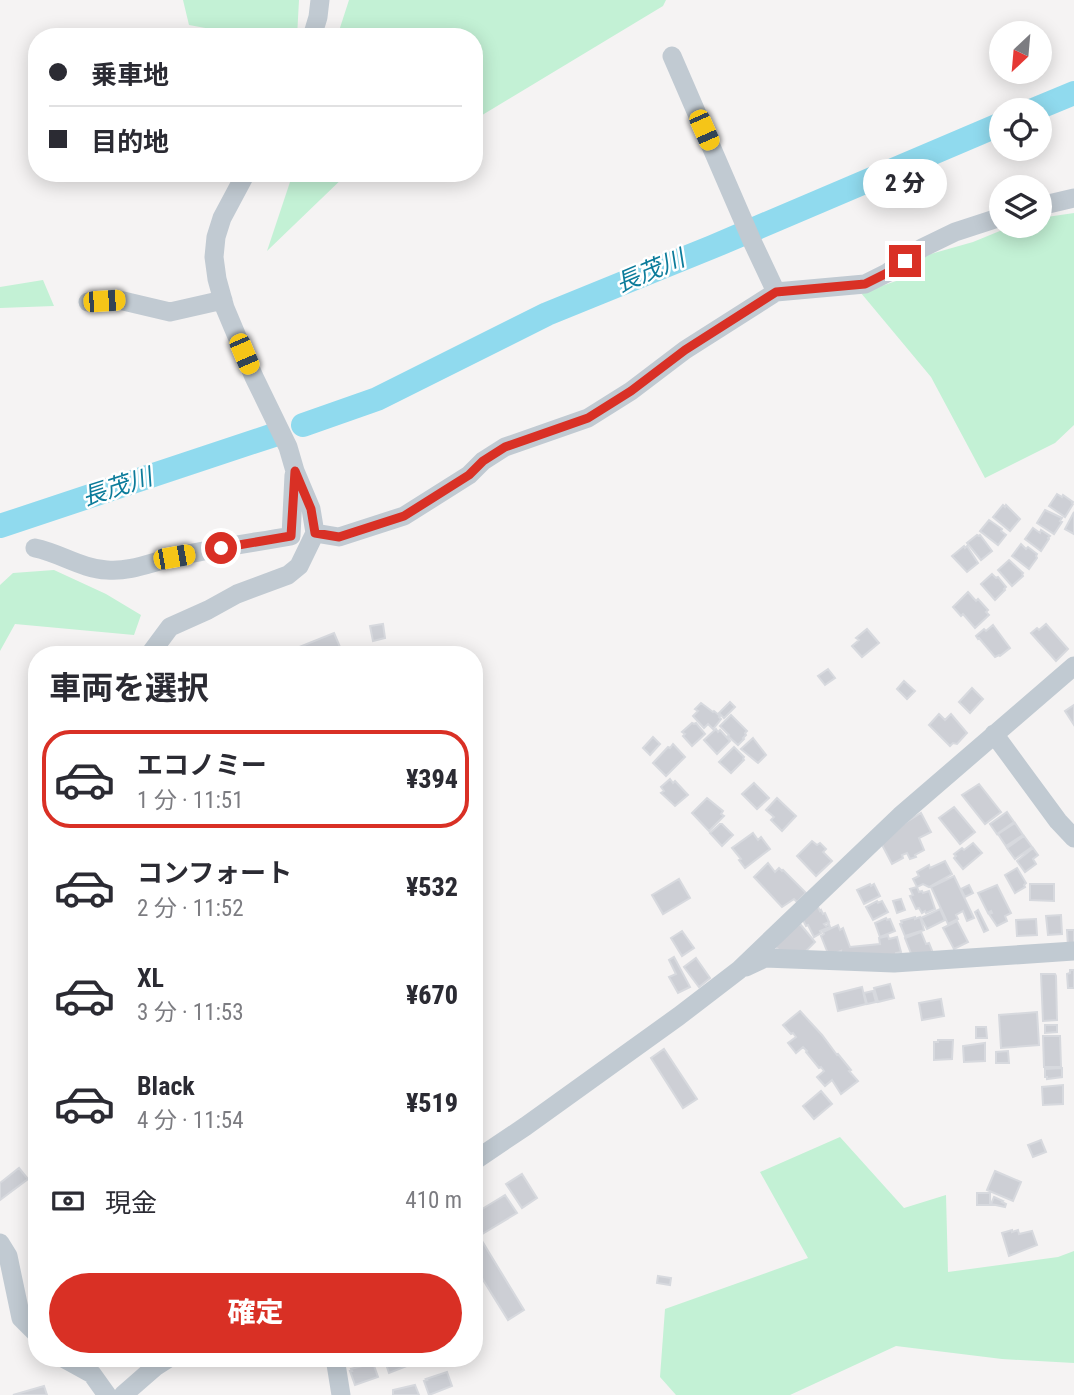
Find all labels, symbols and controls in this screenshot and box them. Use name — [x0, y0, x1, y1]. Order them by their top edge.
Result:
north arrow — [989, 21, 1052, 84]
map controls — [989, 21, 1052, 238]
text: 乗車地 — [91, 60, 169, 90]
button: locate — [989, 98, 1052, 161]
car — [686, 107, 723, 153]
text: 目的地 — [91, 127, 169, 157]
callout: 2 分 — [863, 160, 947, 208]
text: 2 分 — [885, 170, 925, 197]
button: layers — [989, 175, 1052, 238]
water label: 長茂川 — [611, 243, 691, 298]
route end — [889, 245, 921, 277]
car — [83, 289, 126, 313]
car — [227, 331, 262, 377]
water label: 長茂川 — [78, 462, 158, 511]
route start — [205, 532, 237, 564]
car — [152, 543, 197, 571]
text: 車両を選択 — [49, 669, 209, 707]
icon: car — [53, 748, 116, 811]
text: エコノミー — [137, 750, 267, 780]
text: ¥394 — [406, 764, 458, 794]
text: 1 分 · 11:51 — [137, 787, 244, 814]
icon: car — [53, 856, 116, 919]
text: コンフォート — [137, 858, 292, 888]
text: ¥532 — [406, 872, 458, 902]
text: 2 分 · 11:52 — [137, 895, 244, 922]
text: XL — [137, 963, 164, 993]
icon: car — [53, 964, 116, 1027]
text: ¥670 — [406, 980, 458, 1010]
text: 3 分 · 11:53 — [137, 999, 244, 1026]
text: Black — [137, 1071, 195, 1101]
icon: car — [53, 1072, 116, 1135]
text: ¥519 — [406, 1088, 458, 1118]
text: 4 分 · 11:54 — [137, 1107, 244, 1134]
icon: cash — [49, 1182, 87, 1220]
text: 410 m — [405, 1187, 462, 1214]
text: 現金 — [105, 1188, 157, 1218]
button: 確定 — [49, 1273, 462, 1353]

